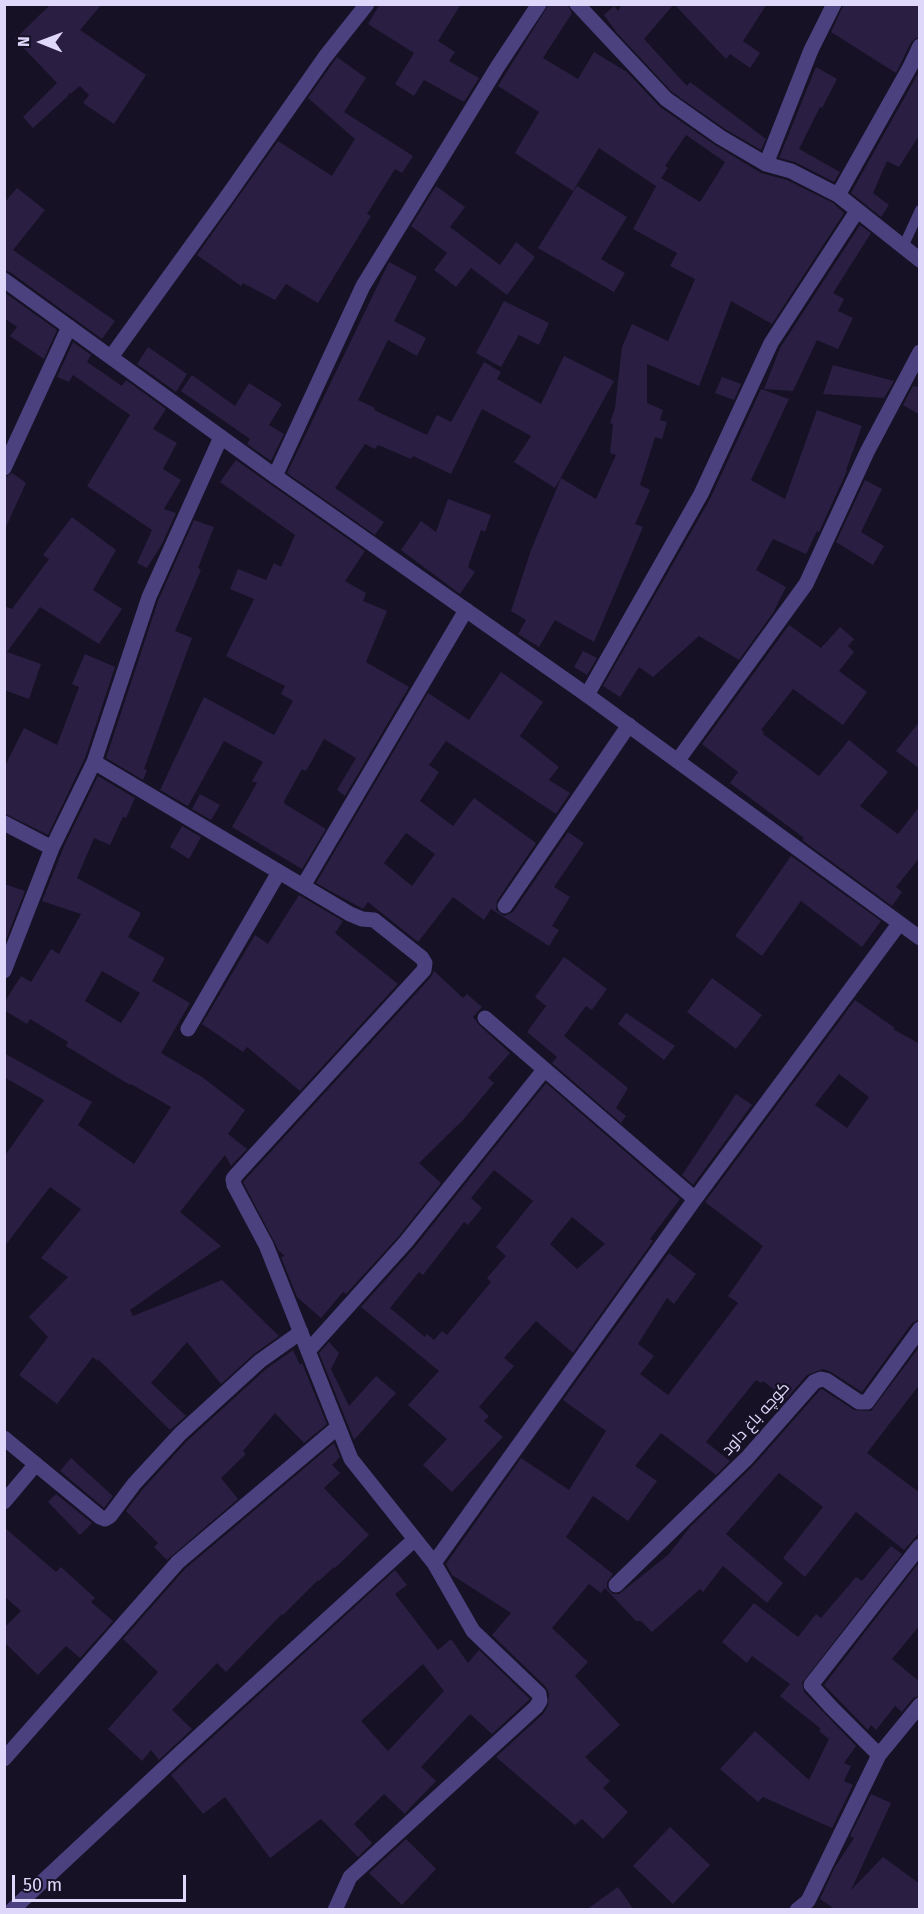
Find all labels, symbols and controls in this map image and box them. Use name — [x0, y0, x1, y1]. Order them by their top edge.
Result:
north arrow — [12, 12, 72, 72]
text: N — [14, 36, 33, 47]
street label: کوچه باغ داود — [718, 1378, 794, 1460]
scale bar — [15, 1863, 189, 1901]
text: 50 m — [23, 1874, 62, 1896]

